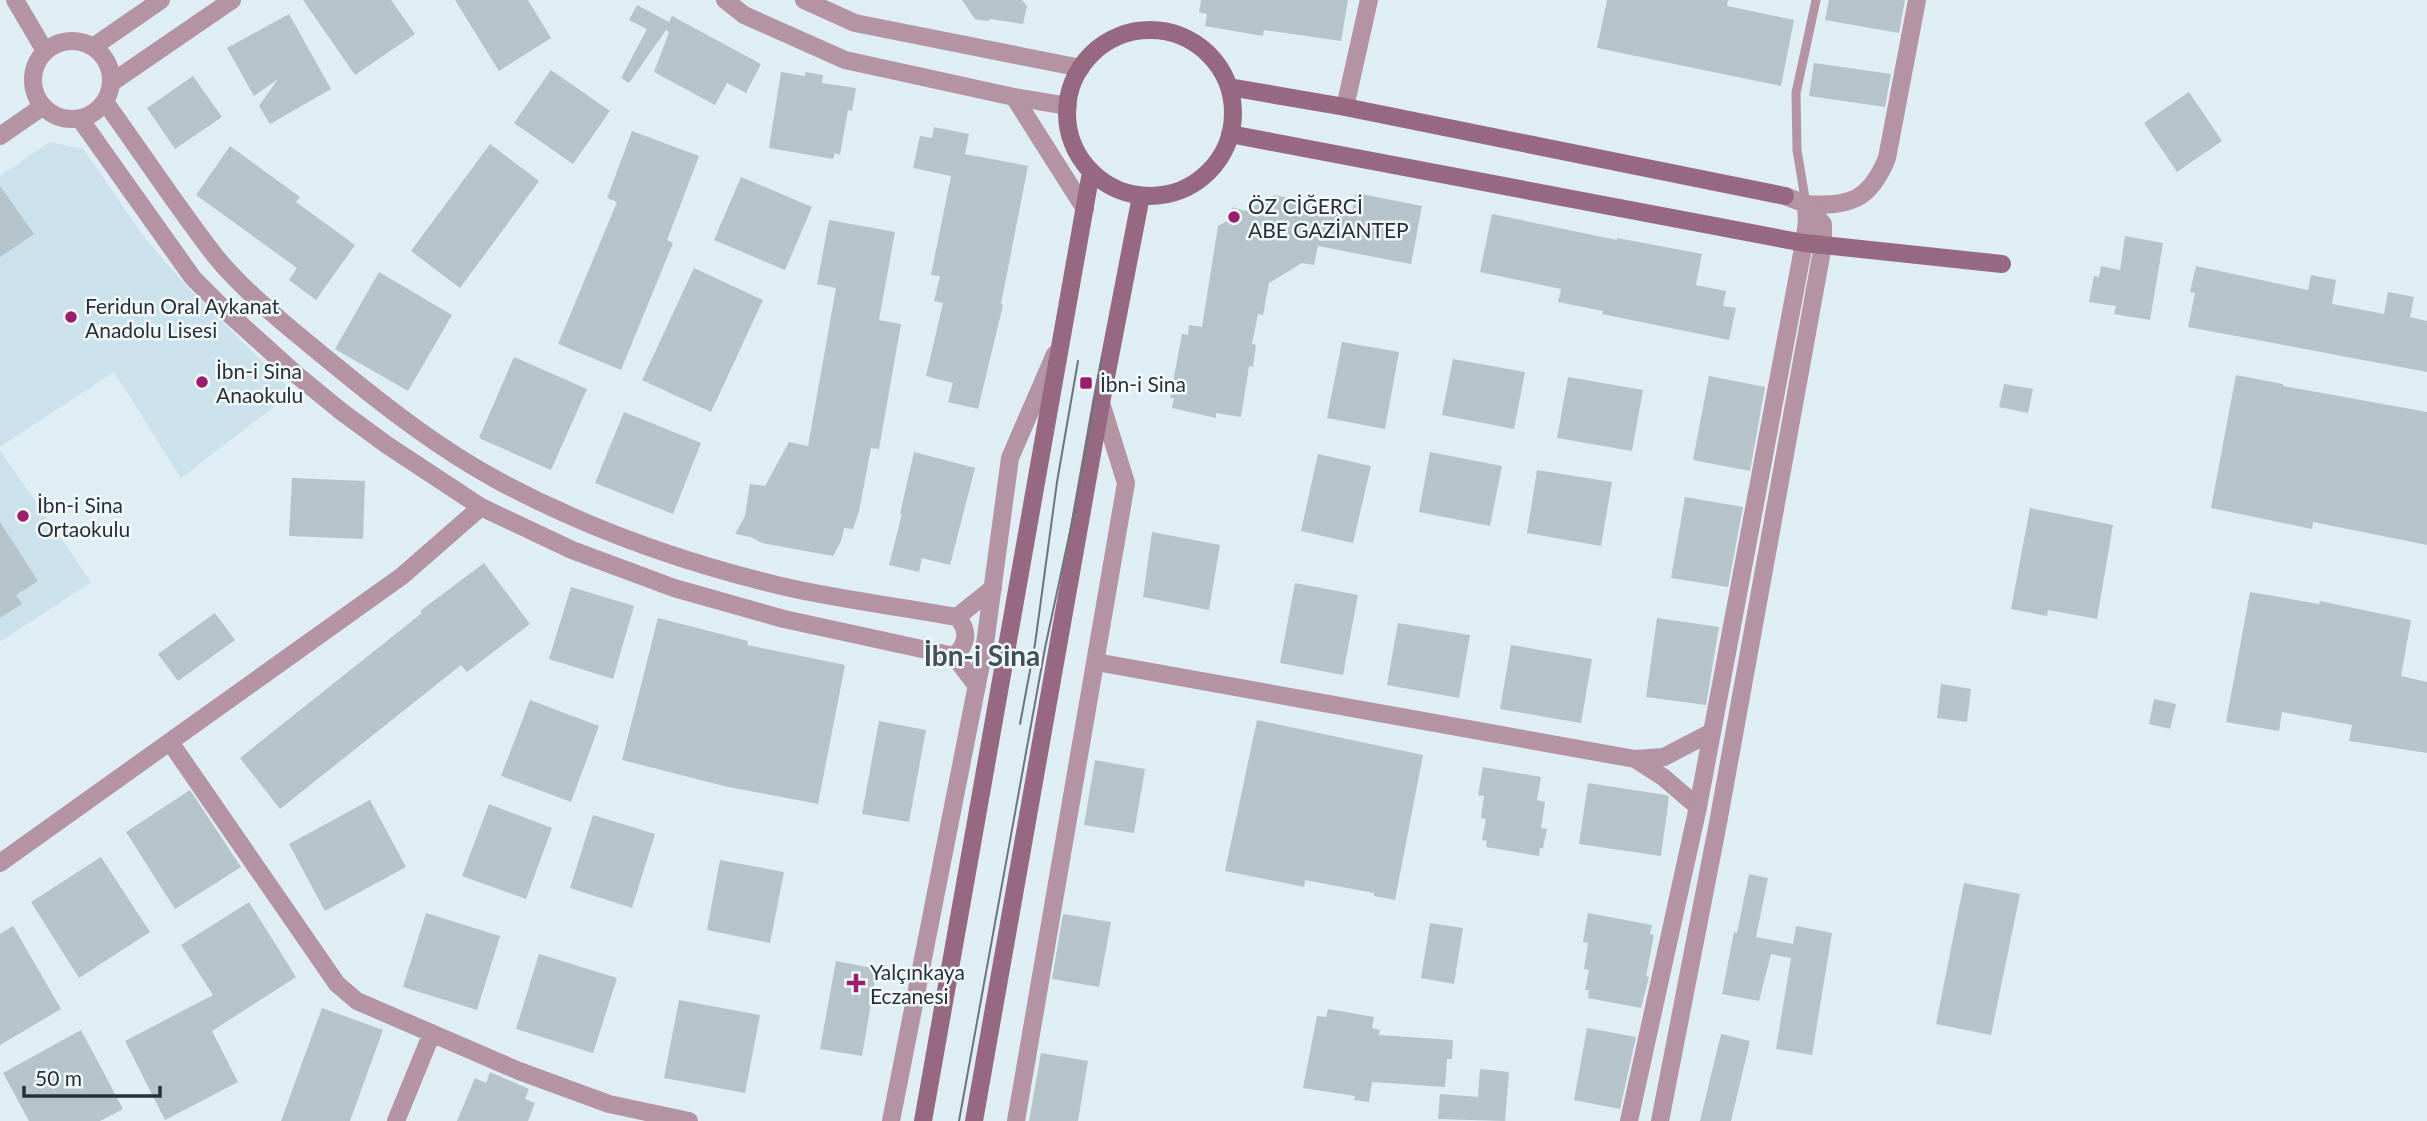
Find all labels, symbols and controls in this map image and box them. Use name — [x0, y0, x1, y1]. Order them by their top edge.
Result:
place label: ÖZ CİĞERCİ ABE GAZİANTEP — [1248, 193, 1409, 242]
marker: ÖZ CİĞERCİ ABE GAZİANTEP — [1226, 209, 1242, 225]
place label: Feridun Oral Aykanat Anadolu Lisesi — [85, 293, 280, 342]
marker: Feridun Oral Aykanat Anadolu Lisesi — [63, 309, 79, 325]
place label: İbn-i Sina Anaokulu — [216, 358, 303, 407]
place label: İbn-i Sina — [1100, 371, 1186, 396]
marker: İbn-i Sina Anaokulu — [194, 374, 210, 390]
marker: İbn-i Sina — [1078, 375, 1094, 391]
place label: İbn-i Sina Ortaokulu — [37, 492, 130, 541]
marker: İbn-i Sina Ortaokulu — [15, 508, 31, 524]
district label: İbn-i Sina — [924, 638, 1040, 672]
place label: Yalçınkaya Eczanesi — [870, 959, 965, 1008]
marker: Yalçınkaya Eczanesi — [848, 975, 864, 991]
scale bar — [24, 1054, 161, 1098]
text: 50 m — [35, 1065, 82, 1090]

